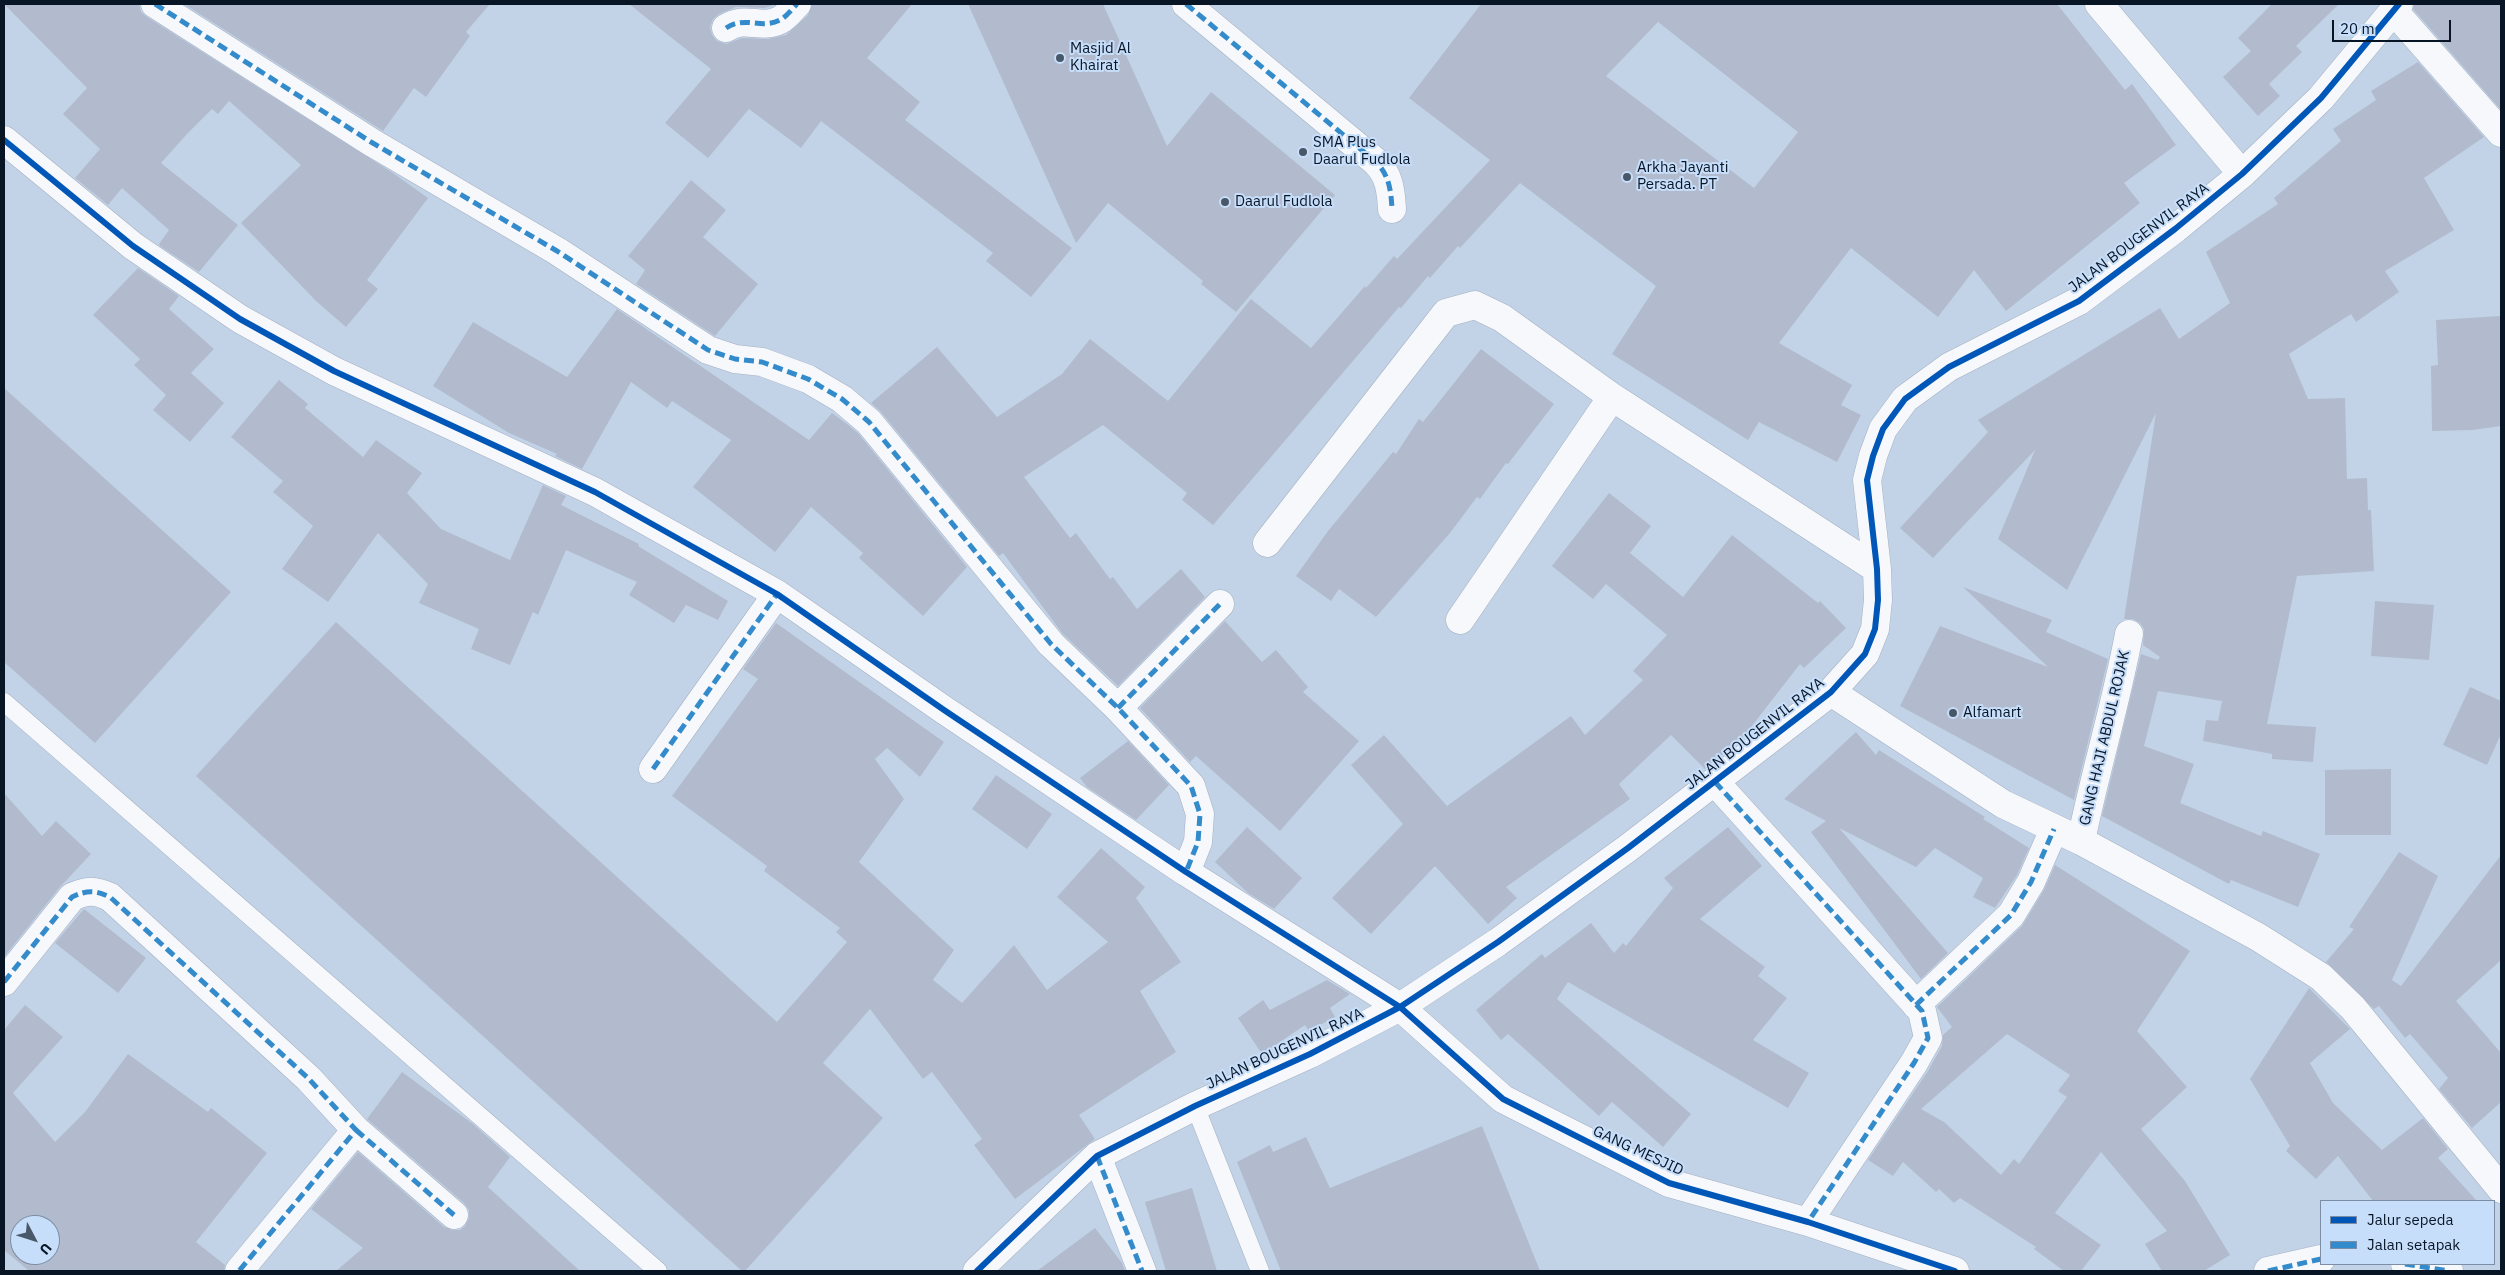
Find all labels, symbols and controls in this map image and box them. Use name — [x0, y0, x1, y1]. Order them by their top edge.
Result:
scale bar — [2335, 10, 2454, 42]
text: 20 m — [2340, 19, 2375, 38]
place label: Masjid Al Khairat — [1070, 40, 1131, 75]
marker: Masjid Al Khairat — [1054, 52, 1066, 64]
place label: SMA Plus Daarul Fudlola — [1313, 134, 1411, 169]
marker: SMA Plus Daarul Fudlola — [1297, 146, 1309, 158]
place label: Arkha Jayanti Persada. PT — [1637, 159, 1728, 194]
marker: Arkha Jayanti Persada. PT — [1621, 171, 1633, 183]
street label: JALAN BOUGENVIL RAYA — [2065, 179, 2213, 297]
place label: Daarul Fudlola — [1235, 193, 1333, 211]
marker: Daarul Fudlola — [1219, 196, 1231, 208]
street label: GANG HAJI ABDUL ROJAK — [2076, 649, 2134, 827]
street label: JALAN BOUGENVIL RAYA — [1682, 674, 1828, 794]
place label: Alfamart — [1963, 704, 2021, 722]
marker: Alfamart — [1947, 707, 1959, 719]
street label: JALAN BOUGENVIL RAYA — [1204, 1005, 1366, 1093]
street label: GANG MESJID — [1590, 1122, 1686, 1180]
legend — [2320, 1200, 2495, 1265]
text: Jalur sepeda — [2367, 1210, 2454, 1229]
north arrow — [10, 1215, 60, 1265]
text: Jalan setapak — [2367, 1235, 2460, 1254]
text: U — [36, 1239, 56, 1259]

